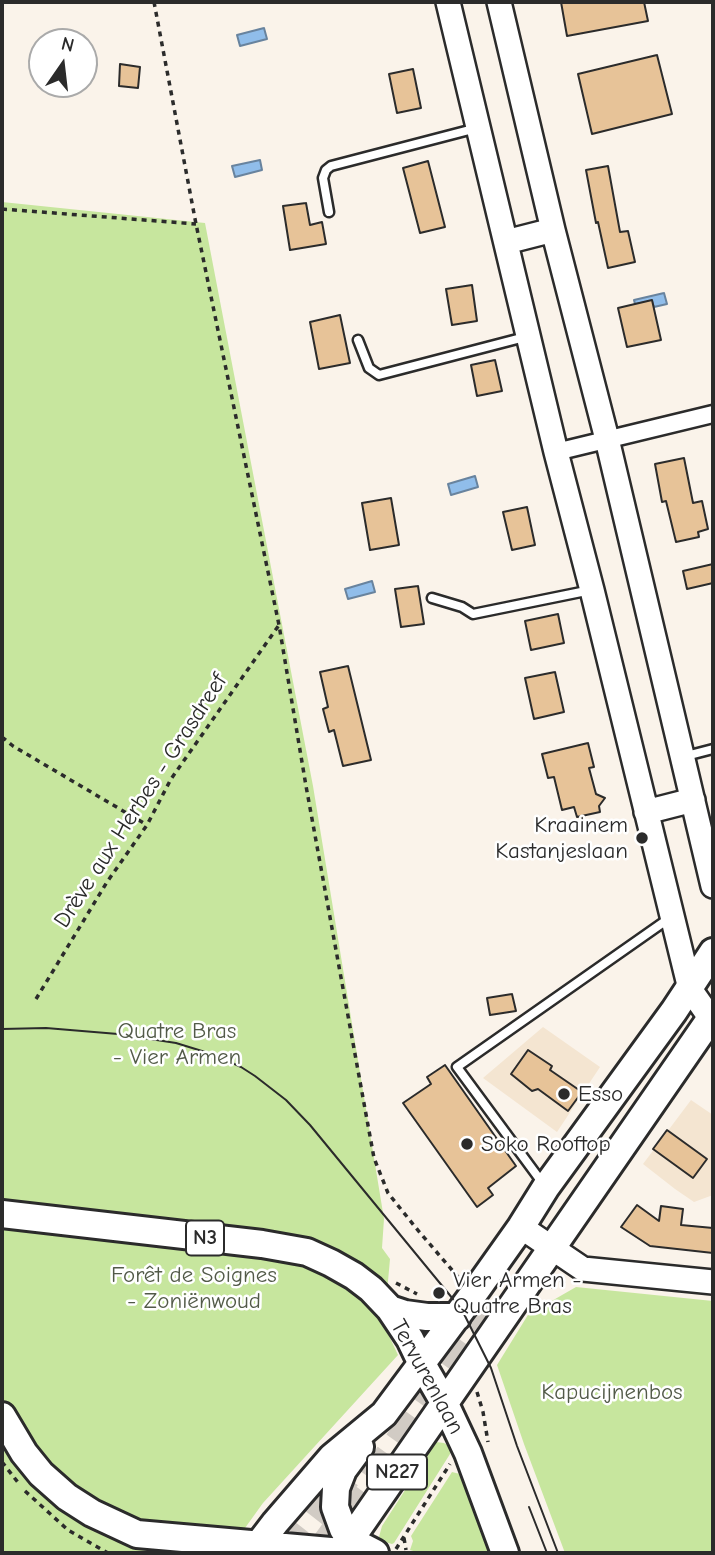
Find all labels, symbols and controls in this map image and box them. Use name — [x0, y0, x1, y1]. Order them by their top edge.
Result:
north arrow — [28, 28, 98, 98]
text: N — [59, 32, 76, 57]
street label: Drève aux Herbes - Grasdreef — [49, 669, 233, 933]
place label: Kraainem Kastanjeslaan — [495, 811, 628, 865]
marker: Kraainem Kastanjeslaan — [634, 830, 650, 846]
park label: Quatre Bras - Vier Armen — [113, 1017, 241, 1071]
place label: Esso — [578, 1080, 623, 1108]
marker: Esso — [556, 1086, 572, 1102]
place label: Soko Rooftop — [481, 1130, 611, 1158]
marker: Soko Rooftop — [459, 1136, 475, 1152]
road number: N3 — [186, 1220, 224, 1256]
park label: Forêt de Soignes - Zoniënwoud — [111, 1261, 277, 1315]
place label: Vier Armen - Quatre Bras — [453, 1266, 582, 1320]
marker: Vier Armen - Quatre Bras — [431, 1285, 447, 1301]
street label: Tervurenlaan — [384, 1315, 470, 1439]
park label: Kapucijnenbos — [541, 1378, 683, 1406]
road number: N227 — [367, 1454, 427, 1490]

